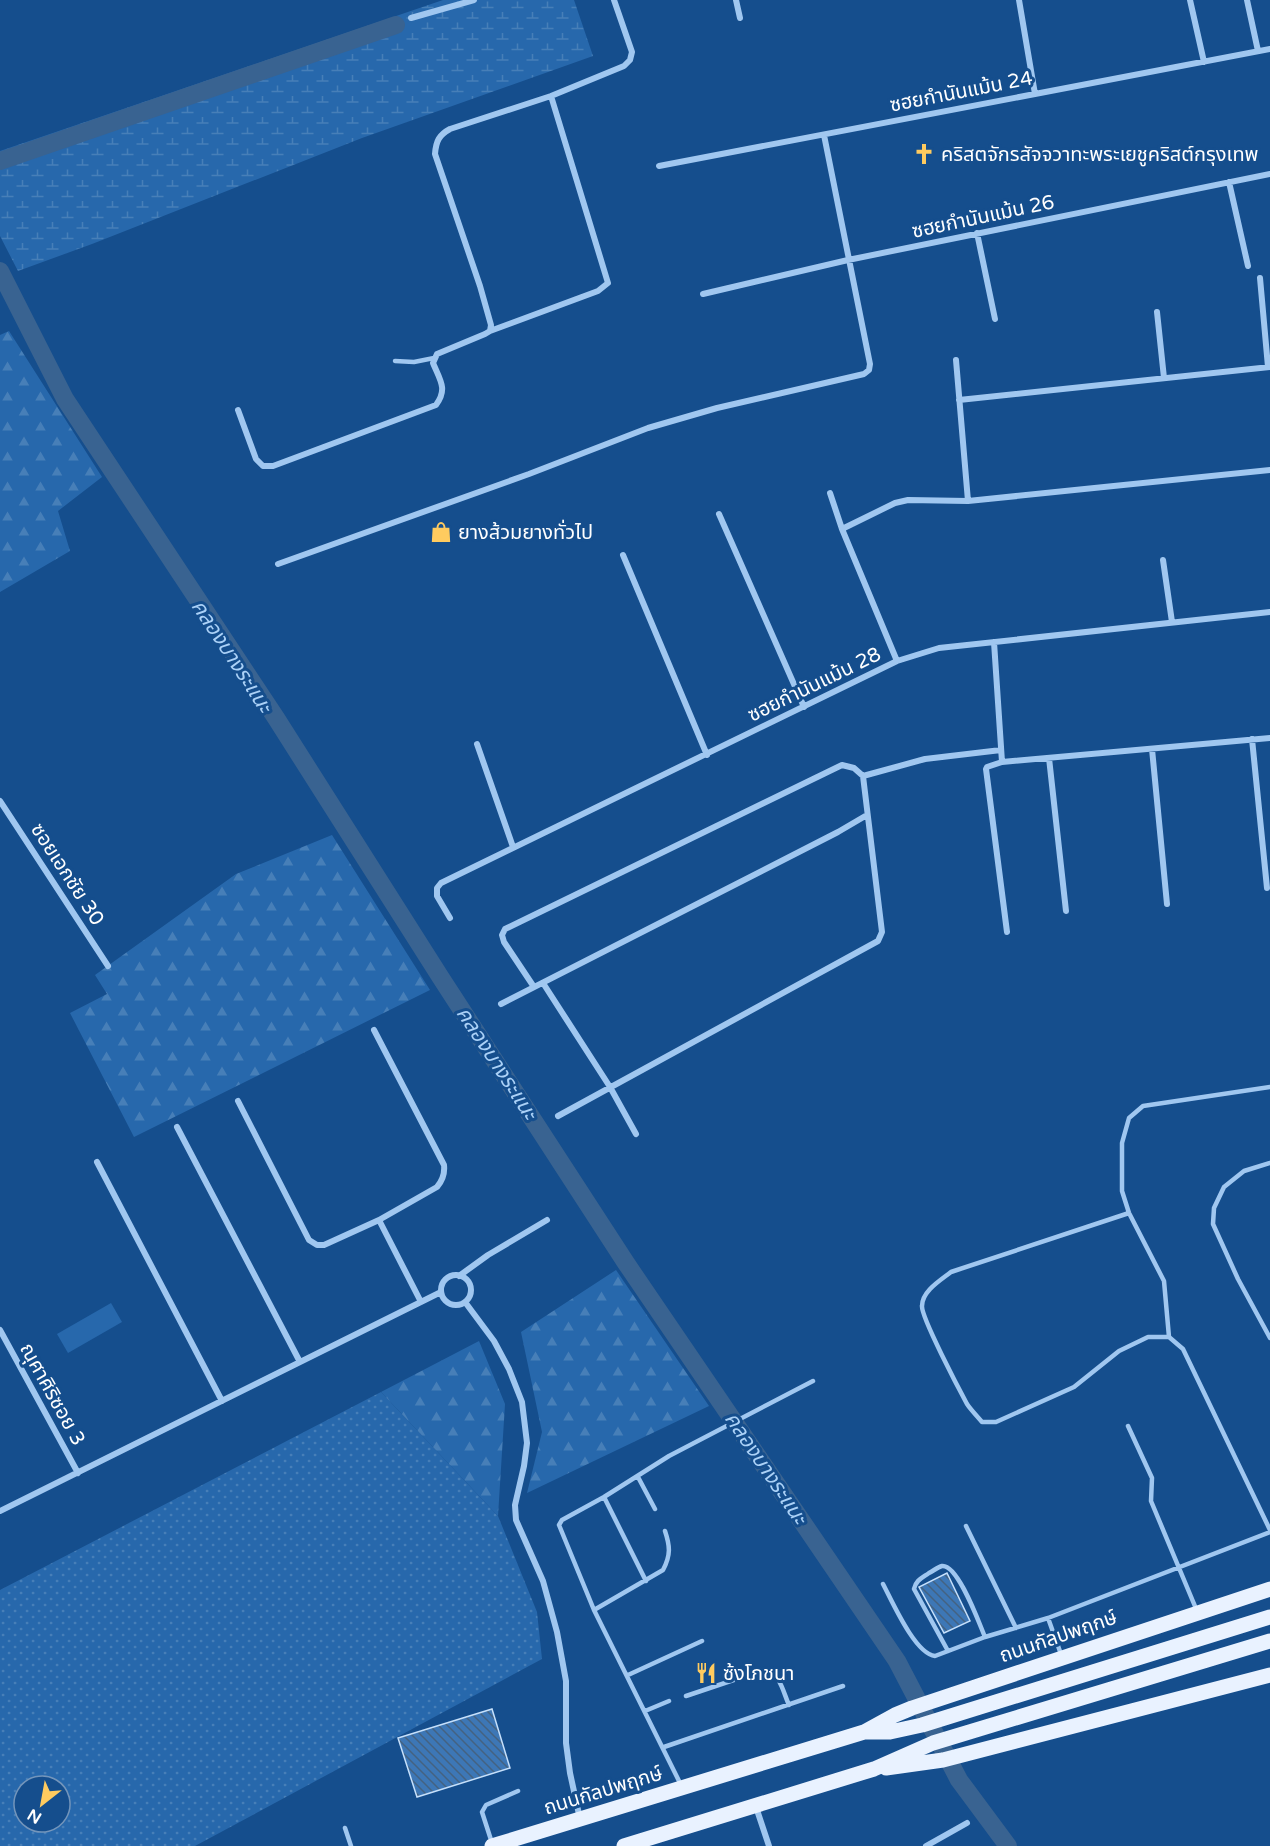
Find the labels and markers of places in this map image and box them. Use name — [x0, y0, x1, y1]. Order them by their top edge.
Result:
church icon: คริสตจักรสัจจวาทะพระเยชูคริสต์กรุงเทพ — [912, 142, 936, 166]
place label: คริสตจักรสัจจวาทะพระเยชูคริสต์กรุงเทพ — [941, 143, 1259, 167]
place label: ยางส้วมยางทั่วไป — [458, 519, 593, 545]
shop icon: ยางส้วมยางทั่วไป — [429, 520, 453, 544]
restaurant icon: ซ้งโภชนา — [694, 1661, 718, 1685]
place label: ซ้งโภชนา — [723, 1662, 794, 1686]

